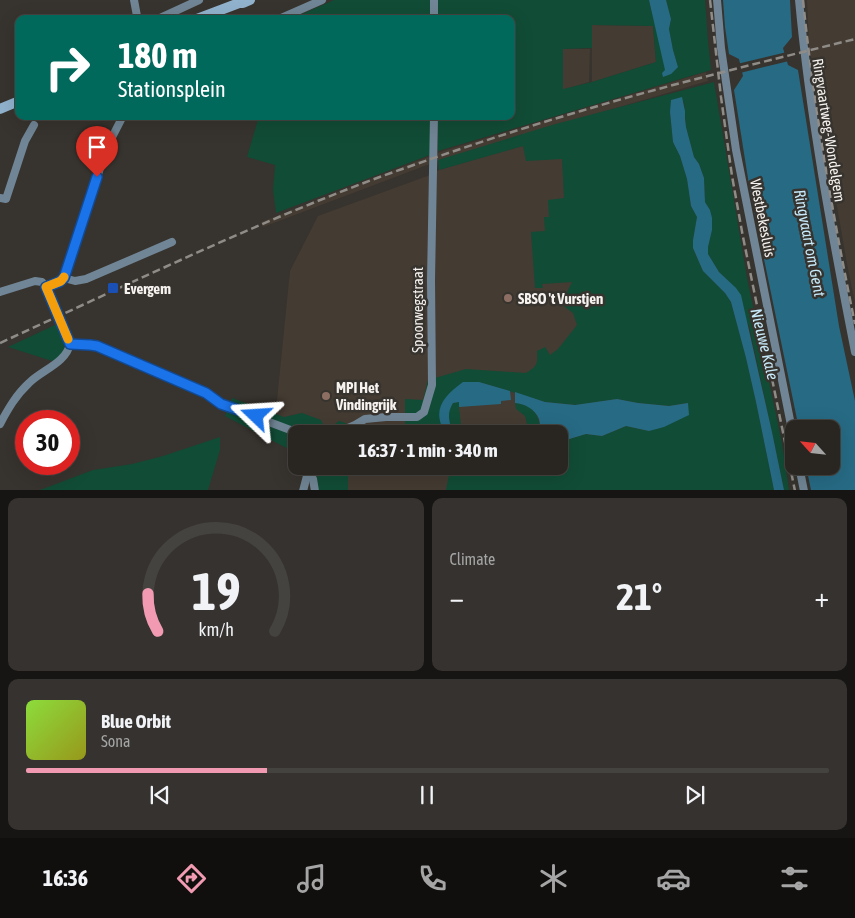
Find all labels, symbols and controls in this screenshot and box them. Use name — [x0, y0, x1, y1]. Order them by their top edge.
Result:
icon: right — [35, 35, 100, 100]
text: 180 m — [118, 35, 197, 75]
street label: Ringvaartweg-Wondelgem — [809, 57, 849, 203]
text: Stationsplein — [118, 76, 226, 102]
pin — [76, 126, 118, 177]
icon: arrive — [83, 133, 111, 161]
street label: Westbekesluis — [747, 178, 779, 258]
water label: Ringvaart om Gent — [790, 188, 829, 299]
street label: Spoorwegstraat — [409, 267, 426, 353]
place label: Evergem — [124, 280, 171, 297]
marker: Evergem — [106, 281, 120, 295]
place label: SBSO 't Vurstjen — [518, 290, 603, 307]
marker: SBSO 't Vurstjen — [502, 292, 514, 304]
water label: Nieuwe Kale — [747, 306, 783, 382]
place label: MPI Het Vindingrijk — [335, 379, 397, 413]
position arrow — [229, 389, 281, 441]
marker: MPI Het Vindingrijk — [320, 390, 332, 402]
speed limit sign: 30 — [15, 410, 80, 475]
north arrow — [785, 420, 840, 475]
map controls — [785, 420, 840, 475]
text: 16:37 · 1 min · 340 m — [358, 439, 498, 461]
text: Climate — [450, 550, 495, 568]
text: 19 — [191, 561, 240, 621]
text: 21° — [616, 575, 662, 618]
text: − — [450, 581, 464, 613]
text: + — [814, 581, 829, 613]
text: km/h — [198, 619, 233, 640]
text: Blue Orbit — [101, 710, 171, 732]
text: Sona — [101, 732, 130, 750]
icon: previous — [146, 781, 174, 809]
icon: pause — [413, 781, 441, 809]
icon: next — [681, 781, 709, 809]
icon: directions — [174, 861, 209, 896]
icon: music — [294, 861, 329, 896]
icon: phone — [415, 861, 450, 896]
icon: climate — [536, 861, 571, 896]
icon: car — [656, 861, 691, 896]
icon: filters — [777, 861, 812, 896]
text: 16:36 — [43, 865, 88, 891]

